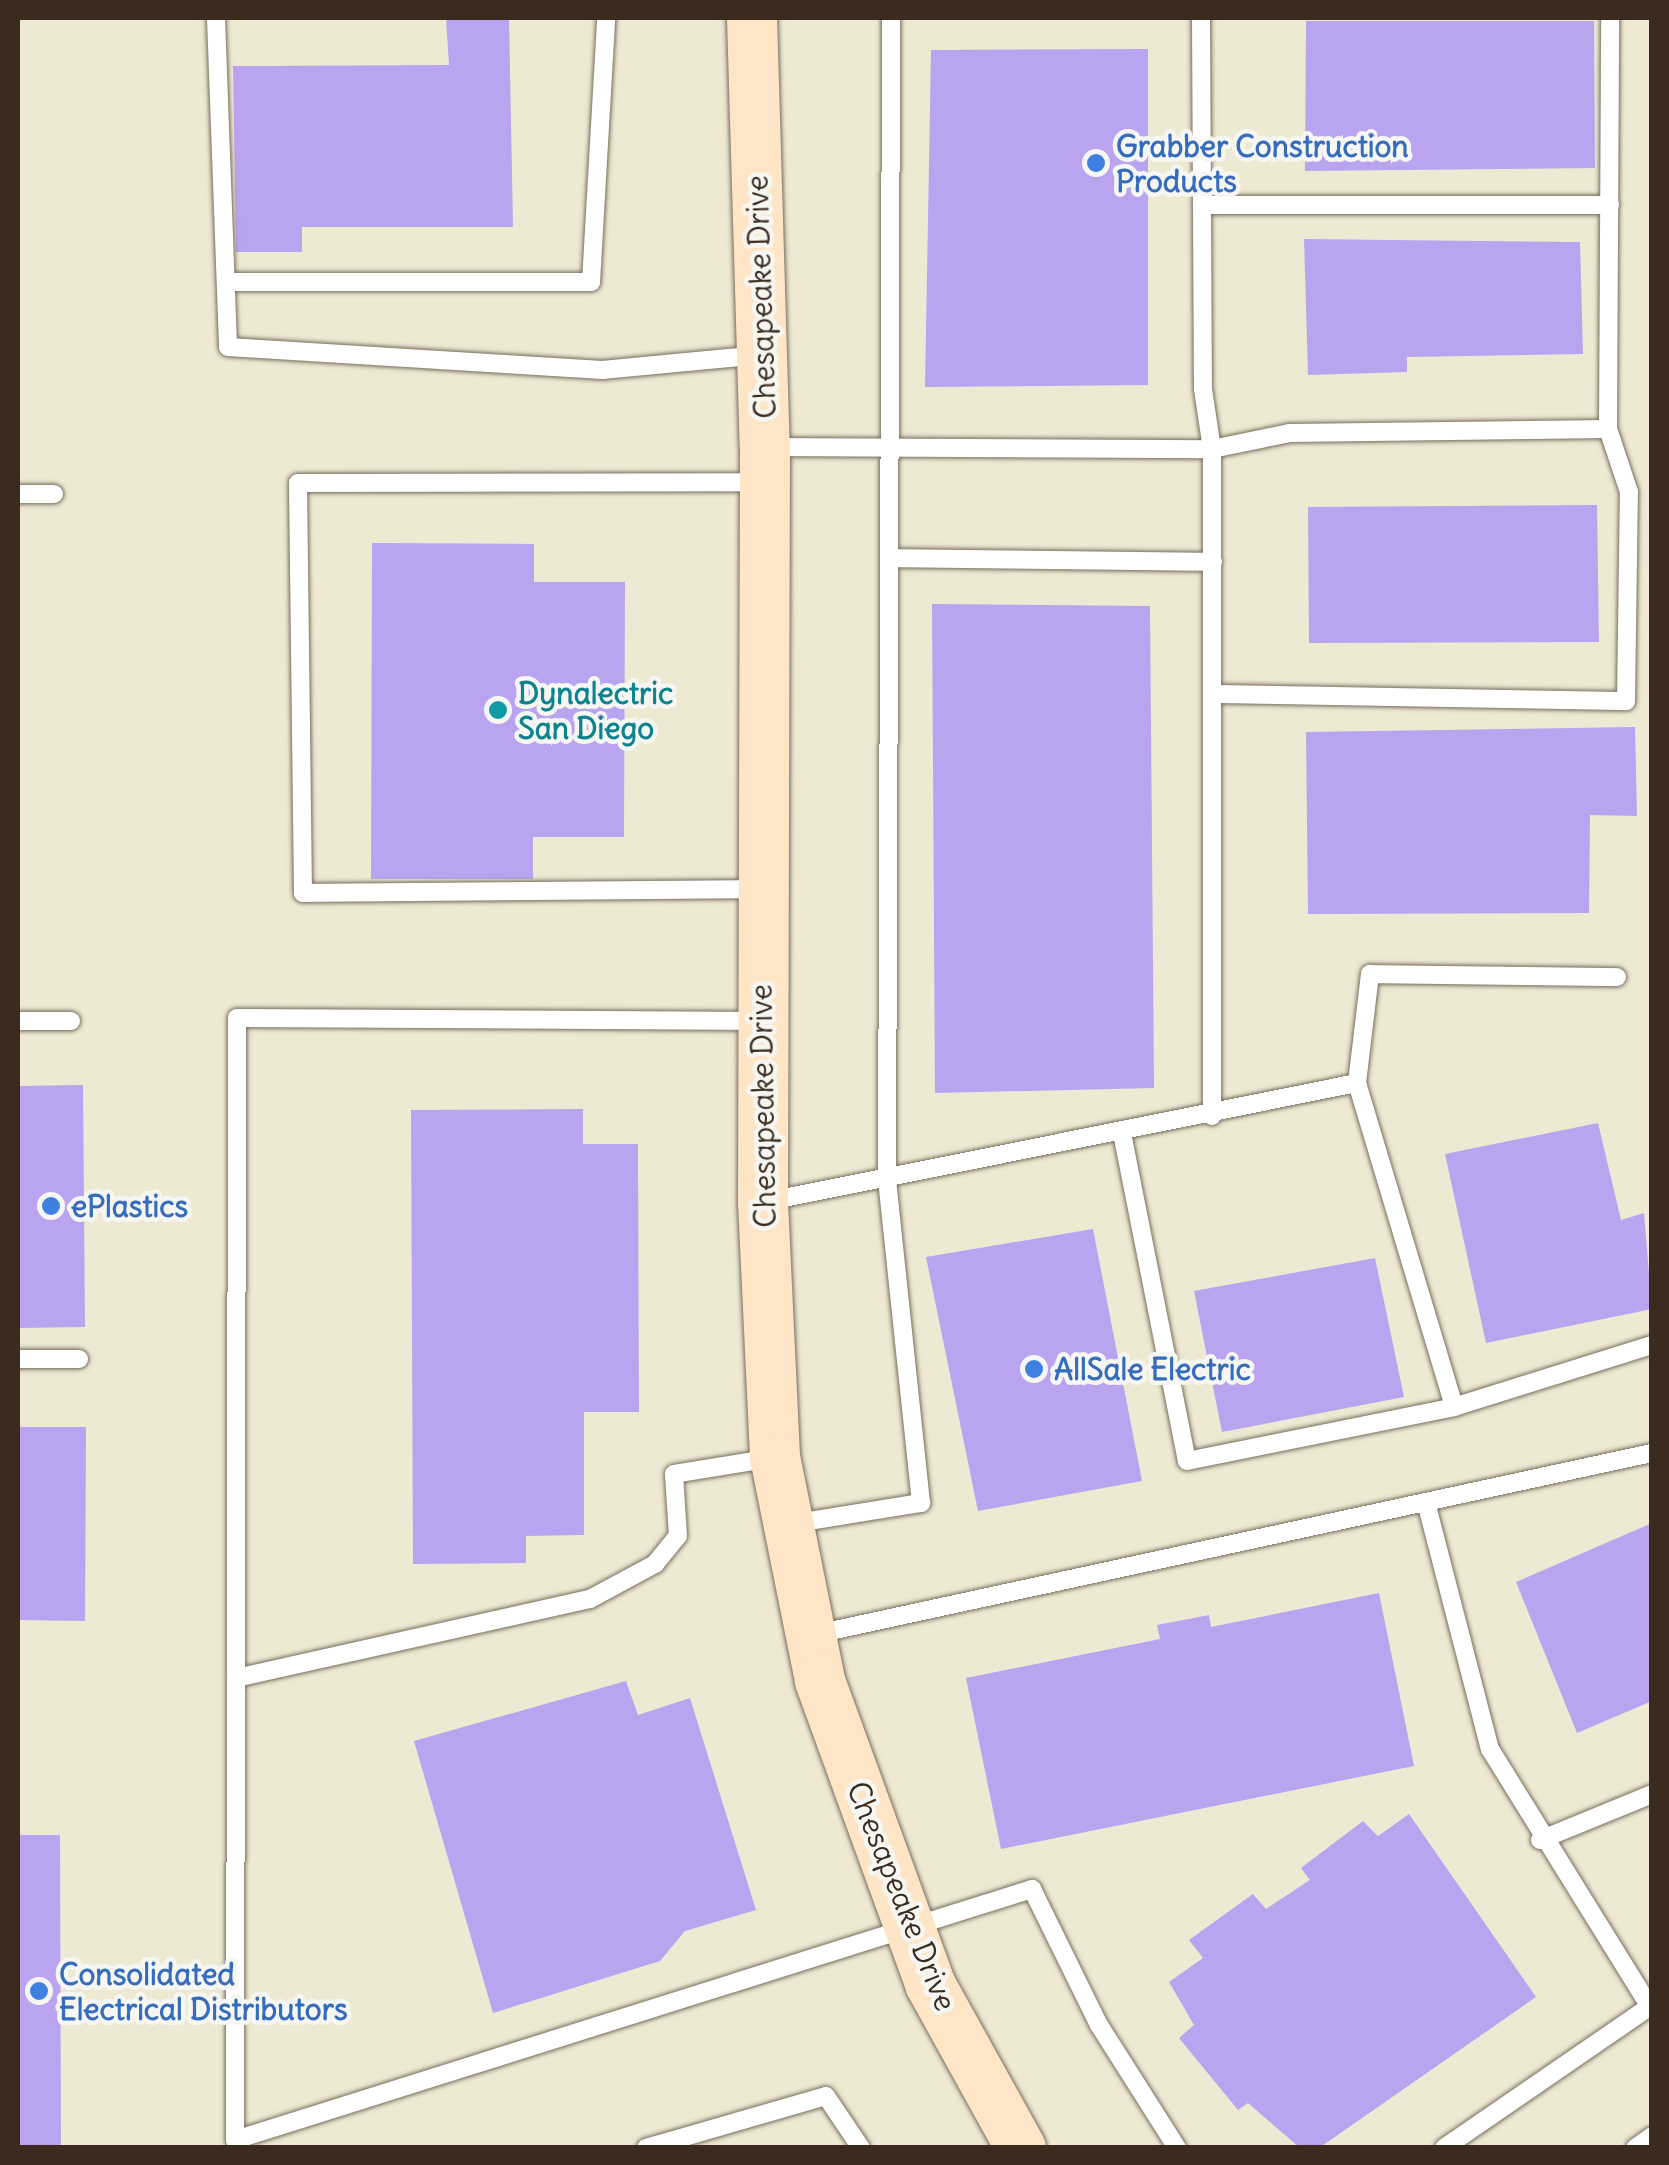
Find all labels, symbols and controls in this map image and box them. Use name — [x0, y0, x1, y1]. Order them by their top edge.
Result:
place label: Grabber Construction Products — [1116, 128, 1409, 198]
marker: Grabber Construction Products — [1085, 152, 1107, 174]
street label: Chesapeake Drive — [739, 175, 783, 419]
place label: Dynalectric San Diego — [518, 675, 673, 746]
marker: Dynalectric San Diego — [487, 699, 509, 721]
street label: Chesapeake Drive — [743, 984, 783, 1228]
place label: ePlastics — [71, 1188, 188, 1224]
marker: ePlastics — [40, 1195, 62, 1217]
place label: AllSale Electric — [1054, 1351, 1251, 1387]
marker: AllSale Electric — [1023, 1358, 1045, 1380]
street label: Chesapeake Drive — [840, 1776, 964, 2016]
place label: Consolidated Electrical Distributors — [59, 1956, 348, 2026]
marker: Consolidated Electrical Distributors — [28, 1980, 50, 2002]

